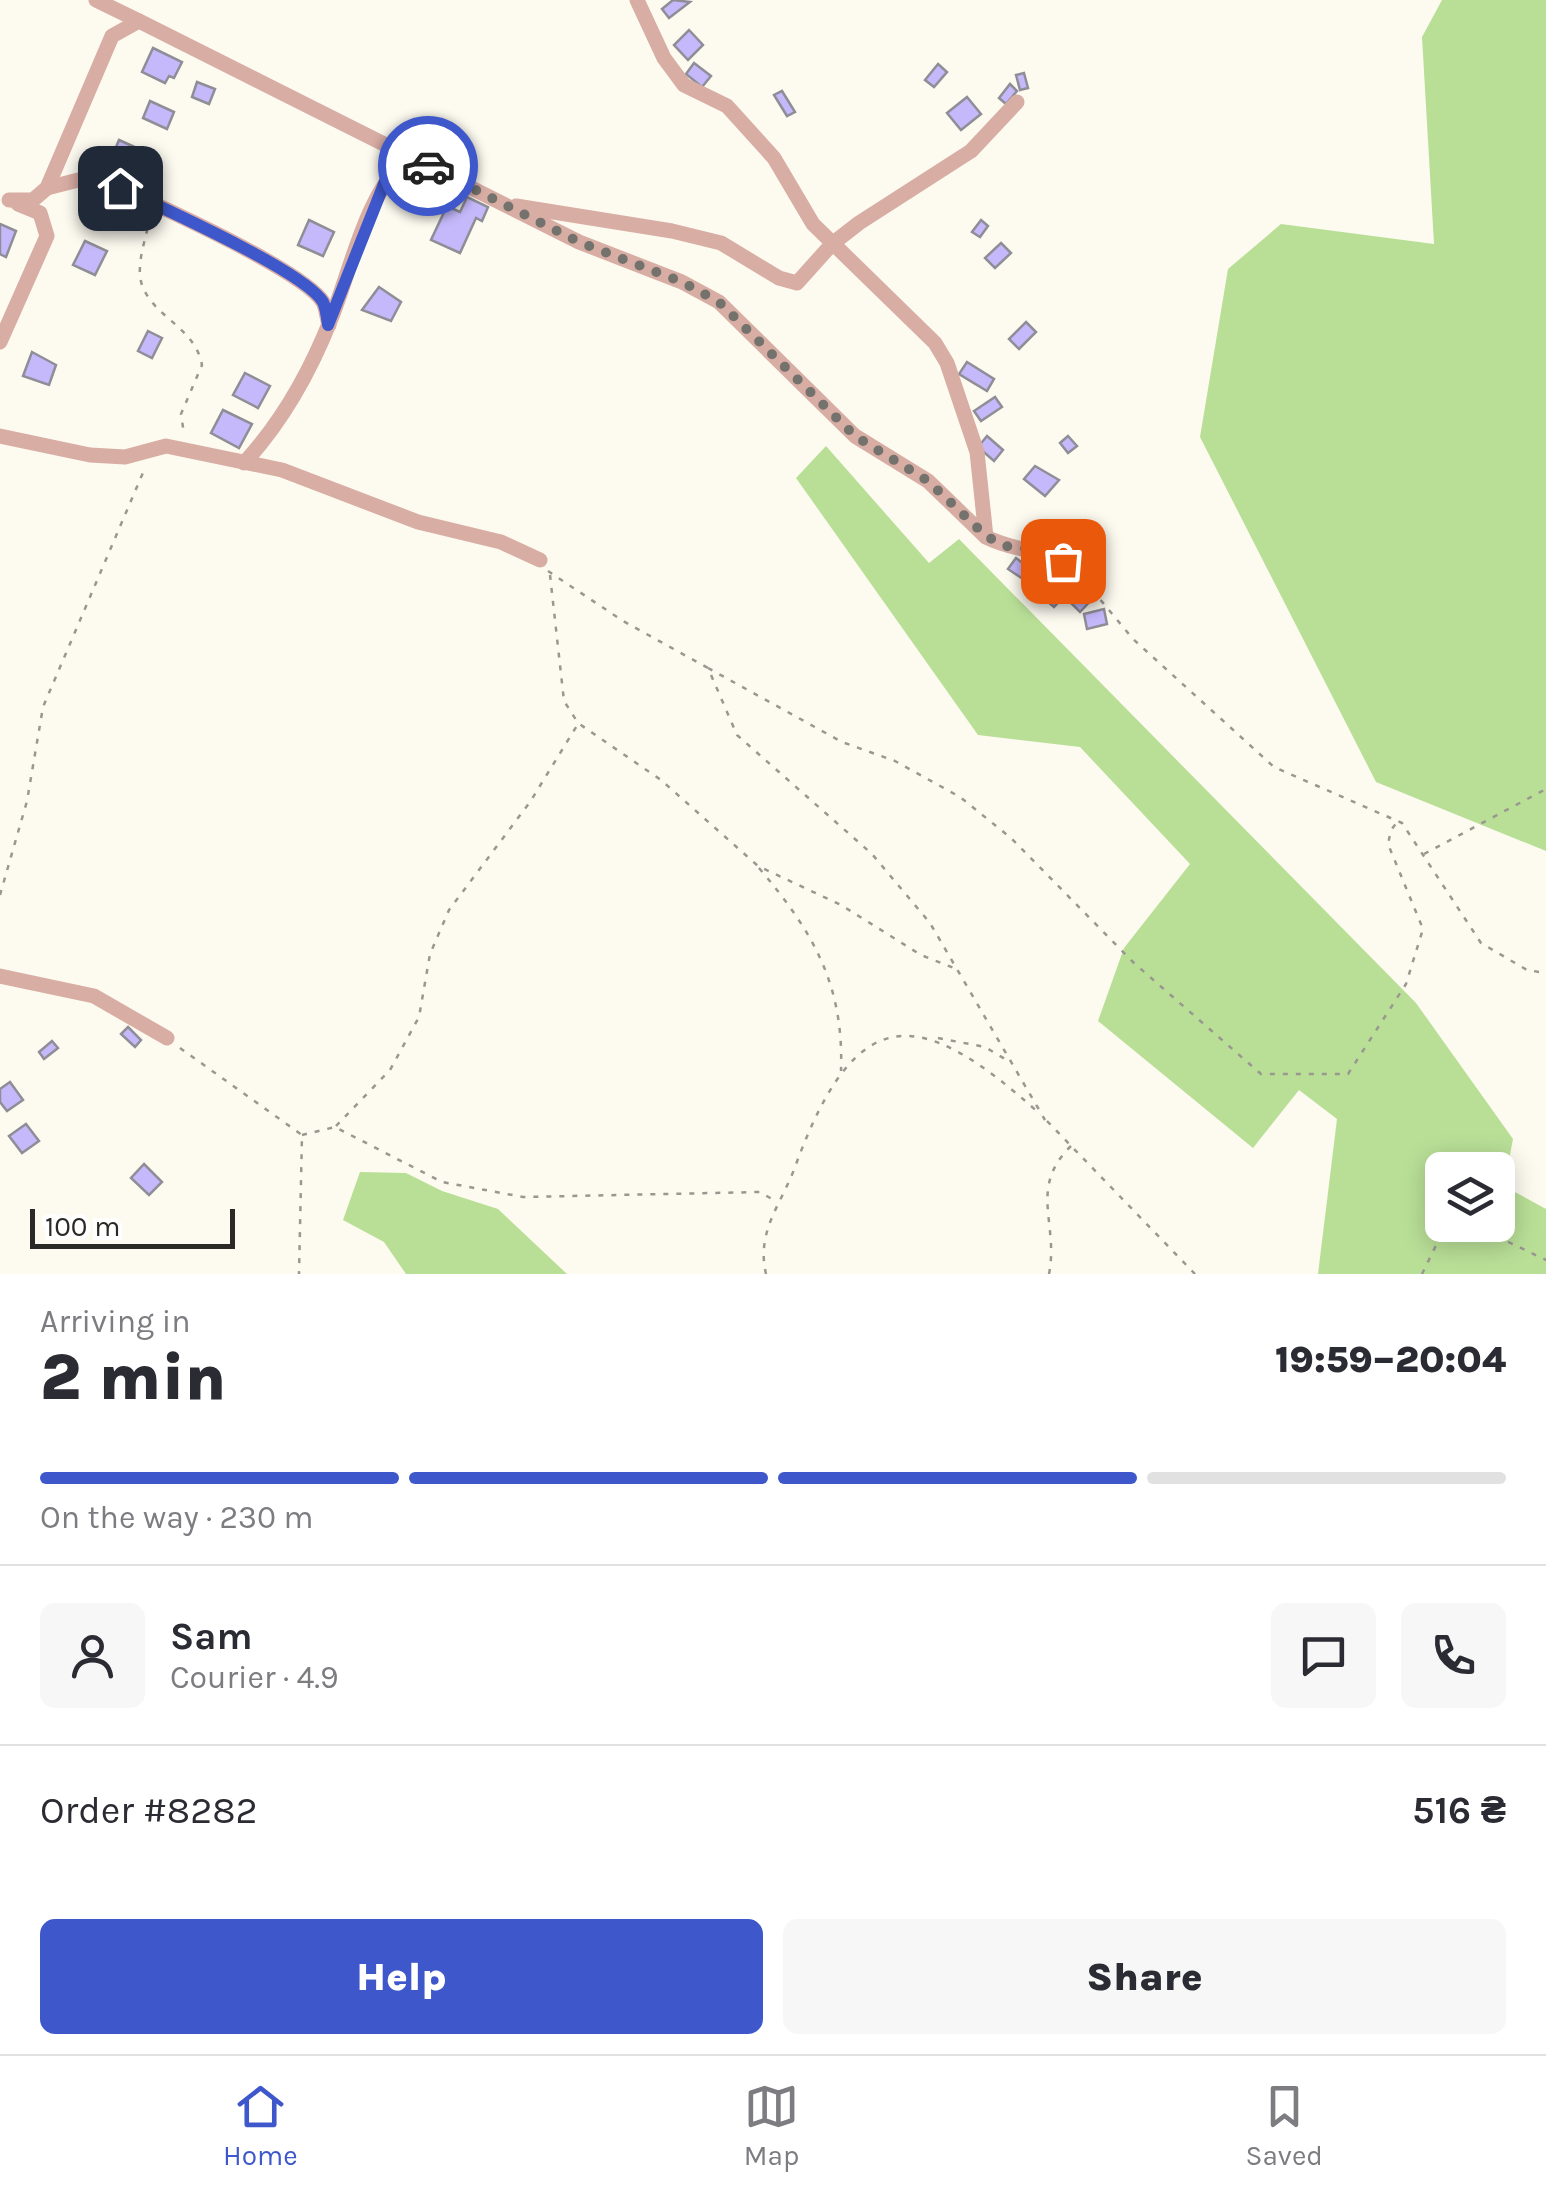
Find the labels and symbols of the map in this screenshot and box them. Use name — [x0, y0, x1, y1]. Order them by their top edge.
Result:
courier — [378, 116, 478, 216]
pin — [78, 146, 163, 231]
pin — [1021, 519, 1106, 604]
scale bar — [30, 1204, 235, 1248]

